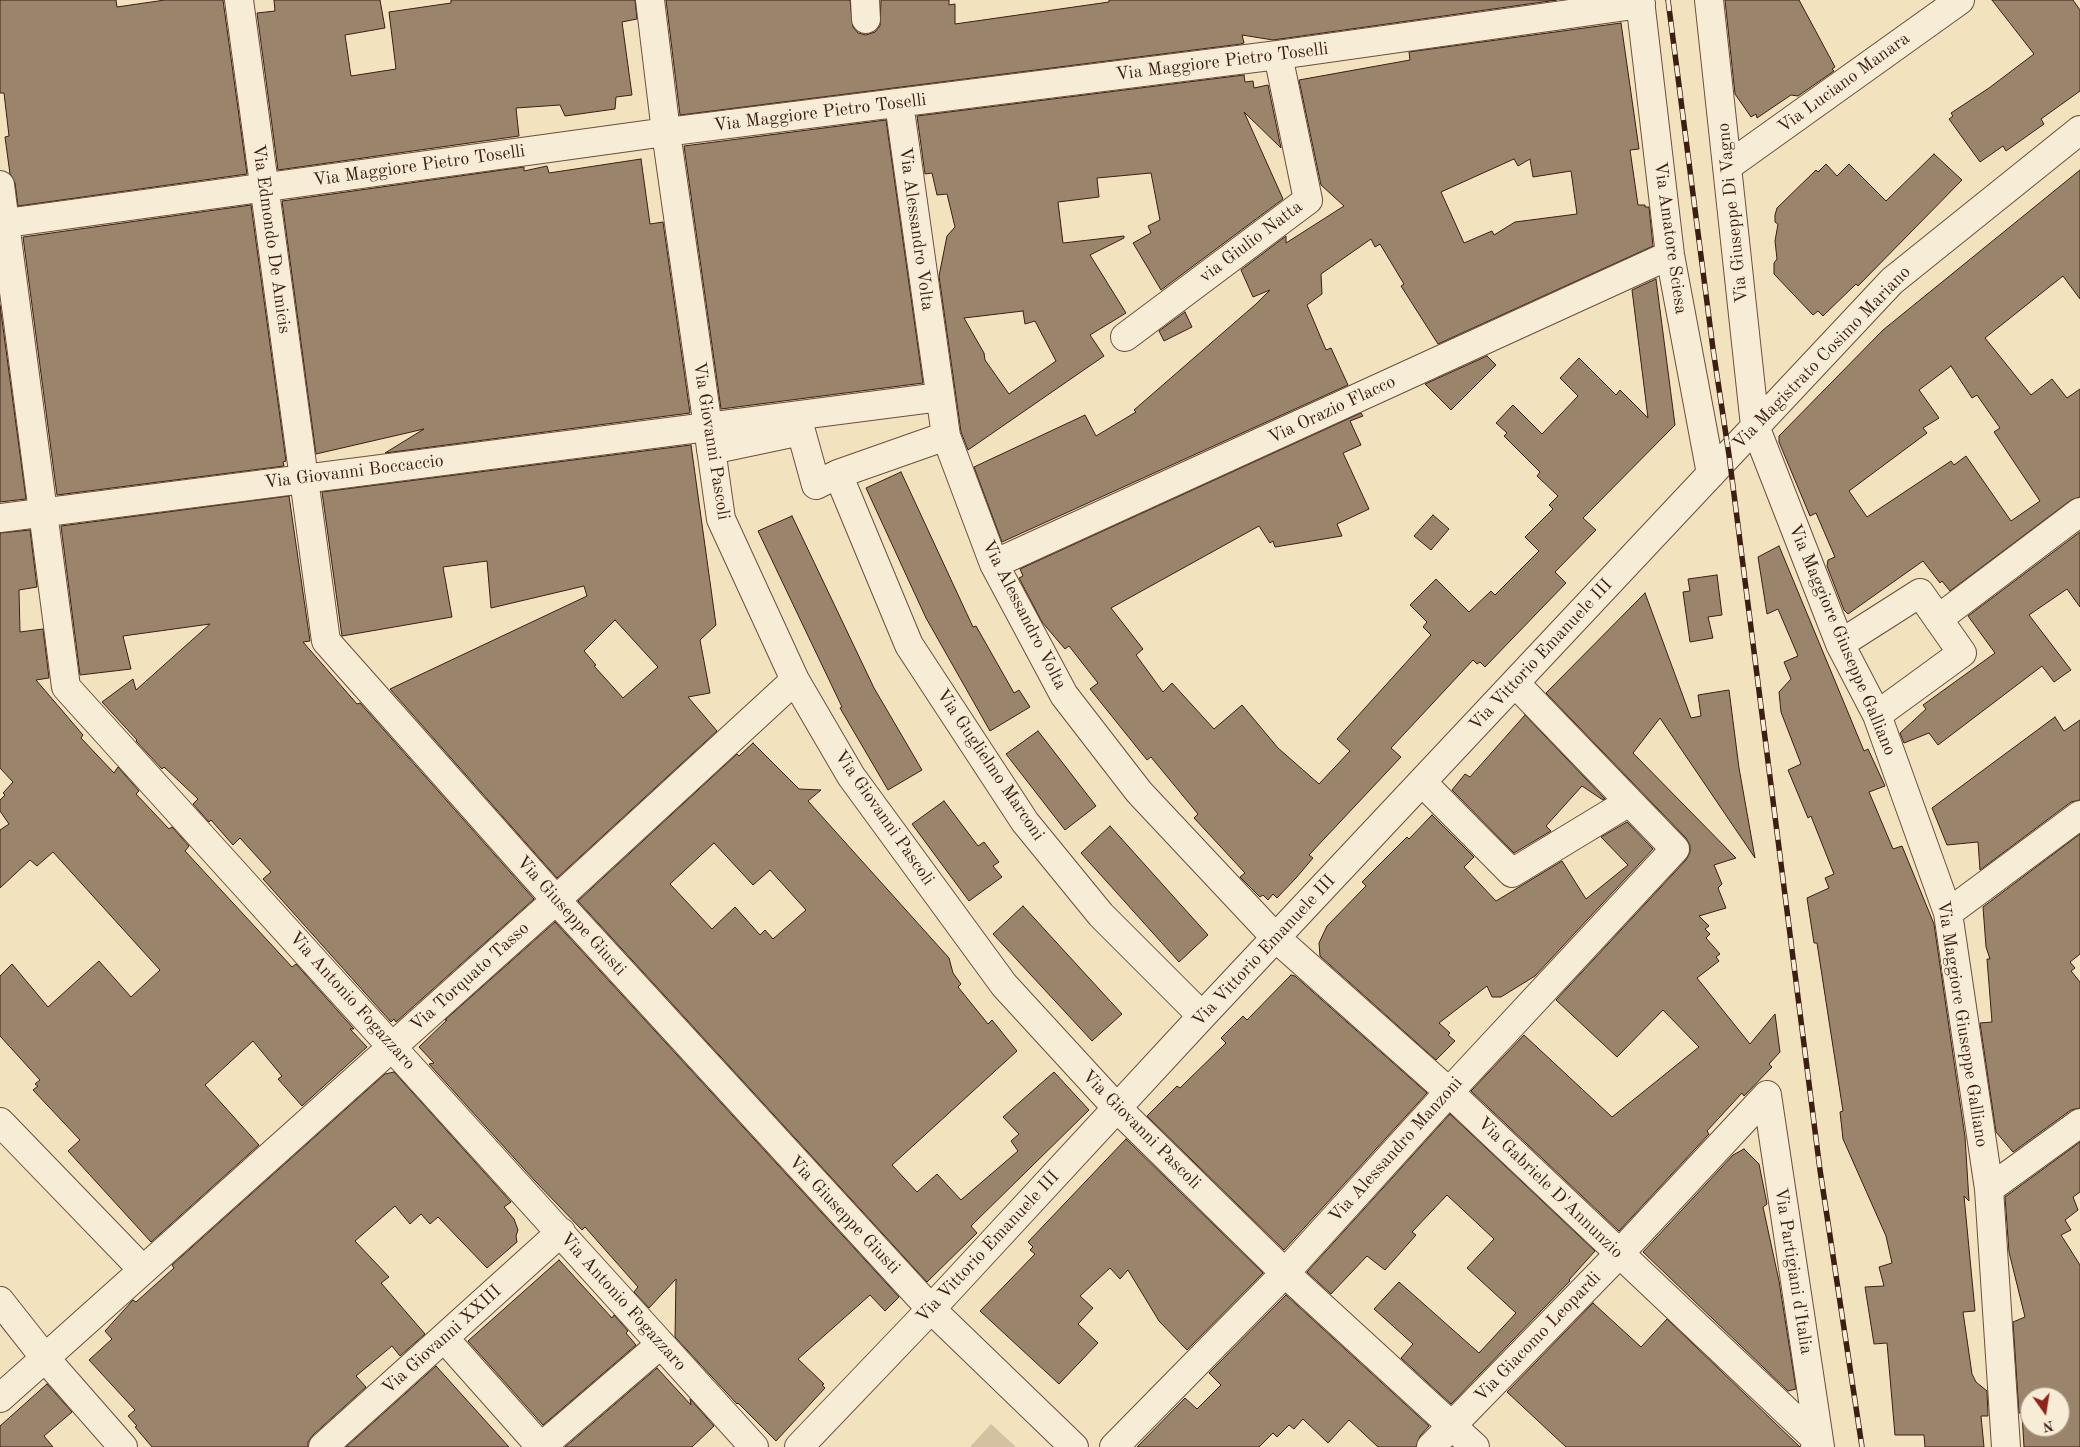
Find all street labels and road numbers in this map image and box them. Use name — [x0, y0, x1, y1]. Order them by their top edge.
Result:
street label: Via Luciano Manara — [1774, 28, 1914, 138]
street label: Via Maggiore Pietro Toselli — [1114, 38, 1330, 86]
street label: Via Maggiore Pietro Toselli — [712, 89, 928, 137]
street label: Via Giuseppe Di Vagno — [1713, 122, 1753, 304]
street label: Via Maggiore Pietro Toselli — [312, 140, 526, 192]
street label: Via Edmondo De Amicis — [247, 143, 295, 335]
street label: Via Alessandro Volta — [894, 146, 938, 312]
street label: Via Amatore Sciesa — [1649, 160, 1691, 316]
street label: via Giulio Natta — [1195, 196, 1307, 288]
street label: Via Magistrato Cosimo Mariano — [1729, 262, 1915, 454]
street label: Via Giovanni Pascoli — [688, 360, 734, 522]
street label: Via Orazio Flacco — [1265, 371, 1399, 449]
street label: Via Giovanni Boccaccio — [263, 450, 445, 494]
street label: Via Maggiore Giuseppe Galliano — [1783, 521, 1901, 759]
street label: Via Alessandro Volta — [977, 537, 1071, 693]
street label: Via Vittorio Emanuele III — [1465, 574, 1617, 736]
street label: Via Guglielmo Marconi — [931, 685, 1049, 845]
street label: Via Giovanni Pascoli — [829, 746, 939, 890]
street label: Via Giuseppe Giusti — [512, 852, 630, 980]
street label: Via Vittorio Emanuele III — [1188, 870, 1340, 1032]
street label: Via Maggiore Giuseppe Galliano — [1932, 899, 1992, 1149]
street label: Via Torquato Tasso — [406, 918, 534, 1036]
street label: Via Antonio Fogazzaro — [284, 927, 420, 1075]
street label: Via Giovanni Pascoli — [1077, 1066, 1205, 1194]
street label: Via Alessandro Manzoni — [1325, 1073, 1467, 1227]
street label: Via Gabriele D'Annunzio — [1473, 1113, 1627, 1263]
street label: Via Giuseppe Giusti — [784, 1151, 904, 1279]
street label: Via Vittorio Emanuele III — [912, 1166, 1064, 1328]
street label: Via Partigiani d'Italia — [1769, 1186, 1817, 1356]
street label: Via Antonio Fogazzaro — [555, 1228, 691, 1376]
street label: Via Giacomo Leopardi — [1470, 1267, 1606, 1407]
street label: Via Giovanni XXIII — [378, 1281, 506, 1399]

